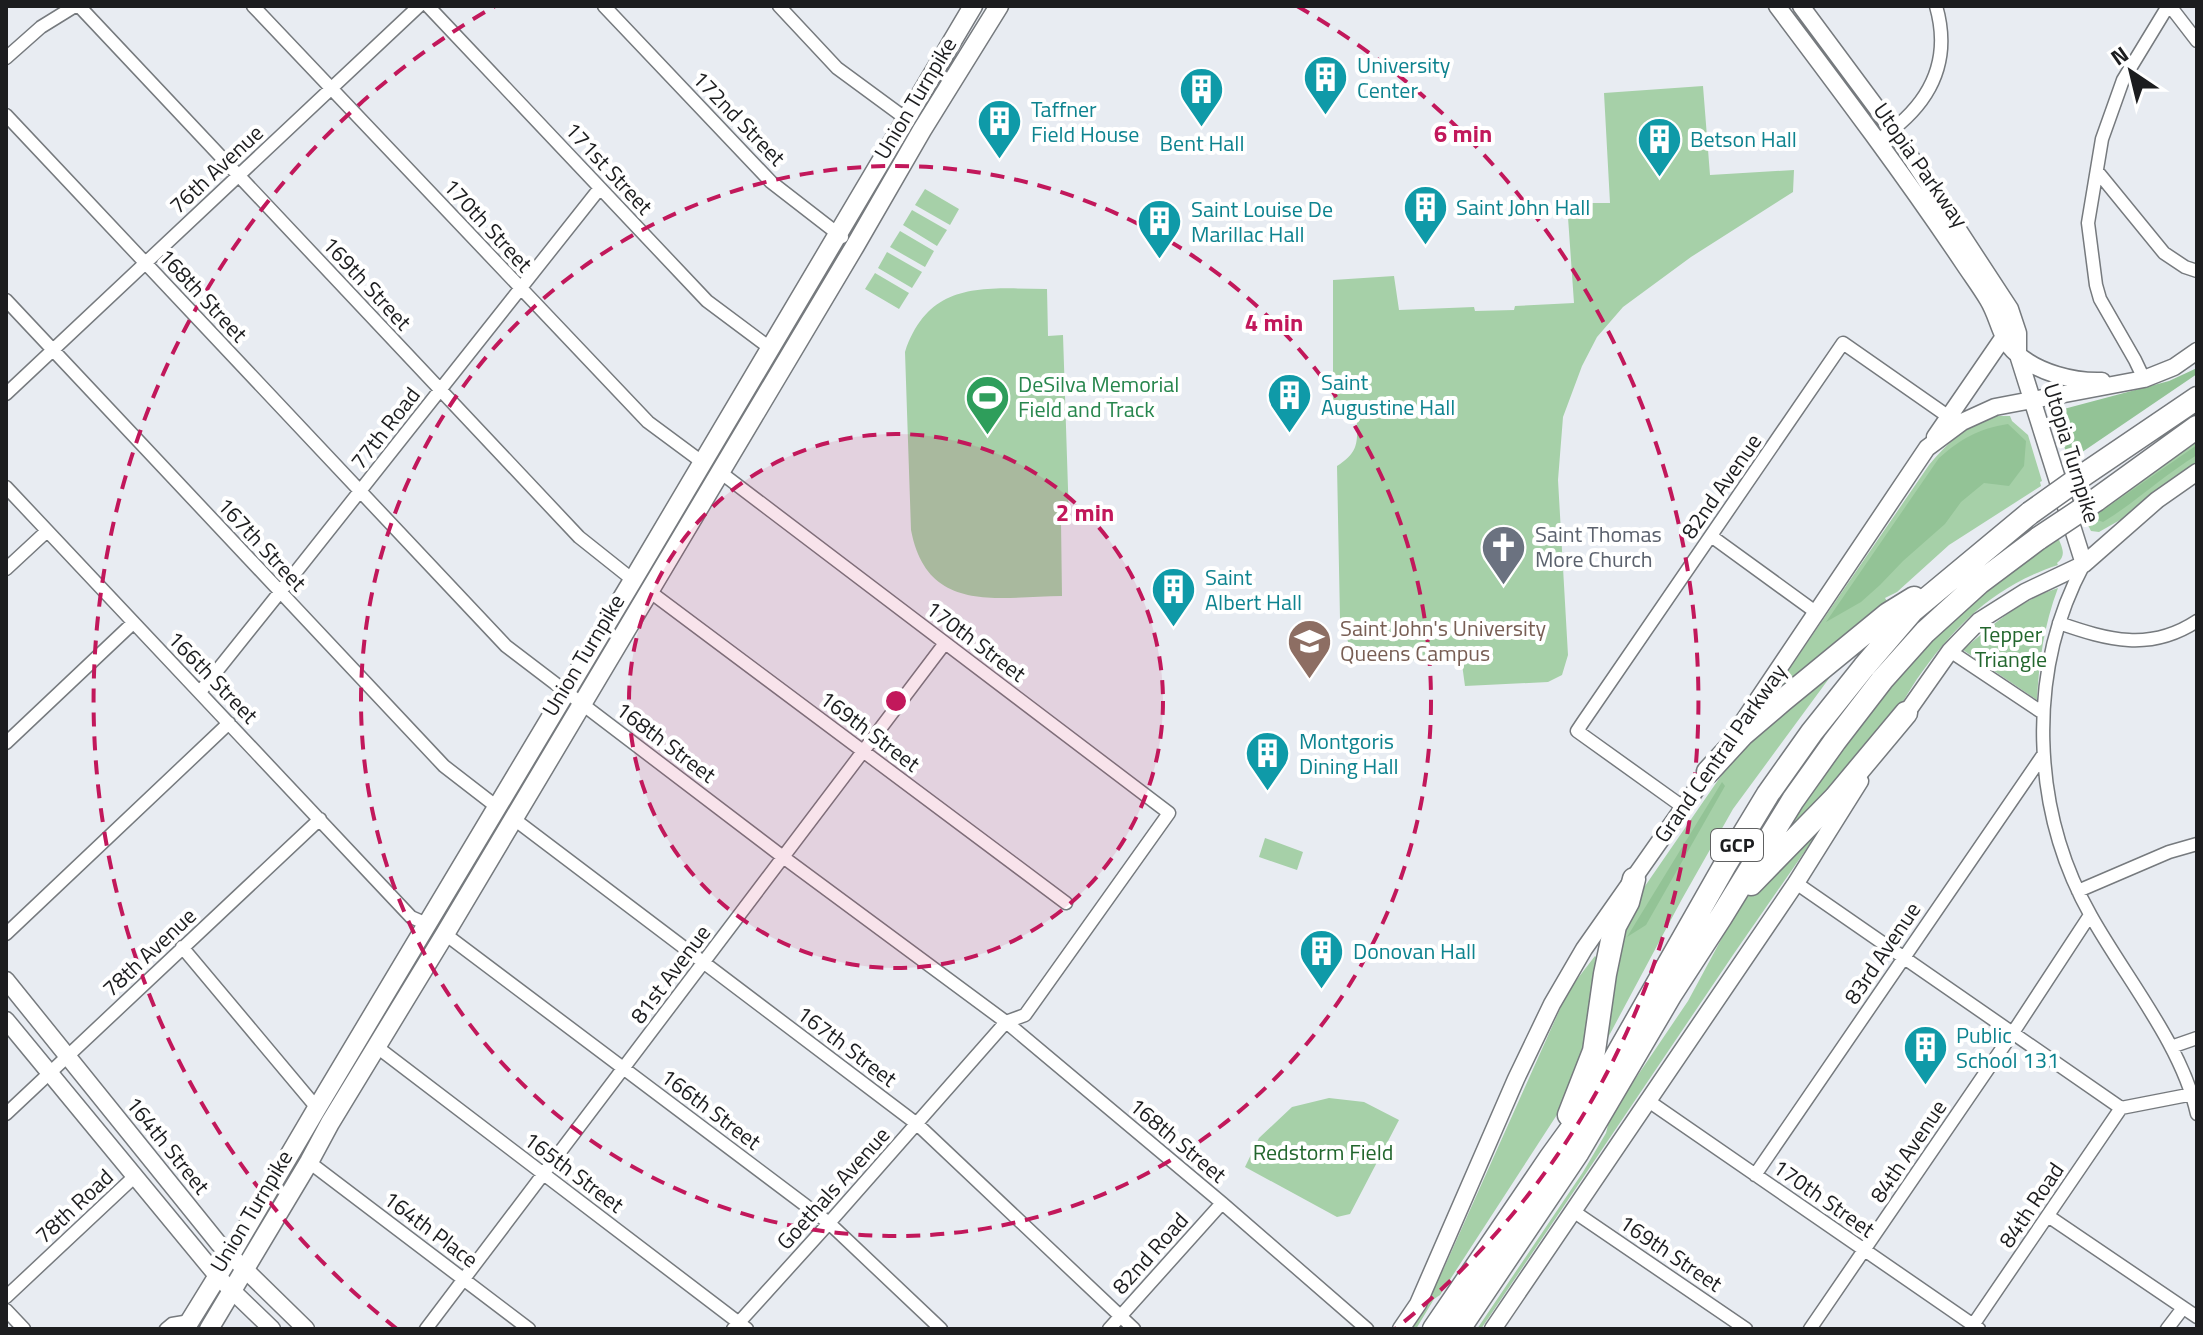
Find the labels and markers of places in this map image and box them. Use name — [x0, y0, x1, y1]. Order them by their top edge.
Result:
place label: University Center — [1357, 48, 1451, 107]
building icon: University Center — [1302, 54, 1350, 117]
building icon: Bent Hall — [1178, 66, 1226, 129]
place label: Taffner Field House — [1031, 92, 1139, 151]
building icon: Taffner Field House — [976, 98, 1024, 161]
building icon: Betson Hall — [1635, 115, 1683, 178]
place label: Betson Hall — [1690, 122, 1797, 156]
place label: Bent Hall — [1159, 126, 1245, 160]
building icon: Saint John Hall — [1401, 183, 1449, 246]
place label: Saint John Hall — [1456, 190, 1590, 224]
place label: Saint Louise De Marillac Hall — [1191, 192, 1333, 251]
building icon: Saint Louise De Marillac Hall — [1136, 198, 1184, 261]
place label: Saint Augustine Hall — [1321, 365, 1455, 424]
place label: DeSilva Memorial Field and Track — [1018, 367, 1179, 426]
building icon: Saint Augustine Hall — [1266, 371, 1314, 434]
sports icon: DeSilva Memorial Field and Track — [963, 373, 1011, 436]
place label: Saint Thomas More Church — [1535, 517, 1662, 576]
church icon: Saint Thomas More Church — [1480, 523, 1528, 586]
place label: Saint Albert Hall — [1205, 560, 1302, 619]
building icon: Saint Albert Hall — [1150, 566, 1198, 629]
place label: Saint John's University Queens Campus — [1340, 611, 1547, 670]
school or university icon: Saint John's University Queens Campus — [1285, 617, 1333, 680]
centre of rings — [882, 687, 910, 715]
place label: Montgoris Dining Hall — [1299, 724, 1399, 783]
building icon: Montgoris Dining Hall — [1244, 730, 1292, 793]
building icon: Donovan Hall — [1298, 927, 1346, 990]
place label: Donovan Hall — [1353, 934, 1476, 968]
place label: Public School 131 — [1956, 1018, 2059, 1077]
building icon: Public School 131 — [1901, 1024, 1949, 1087]

